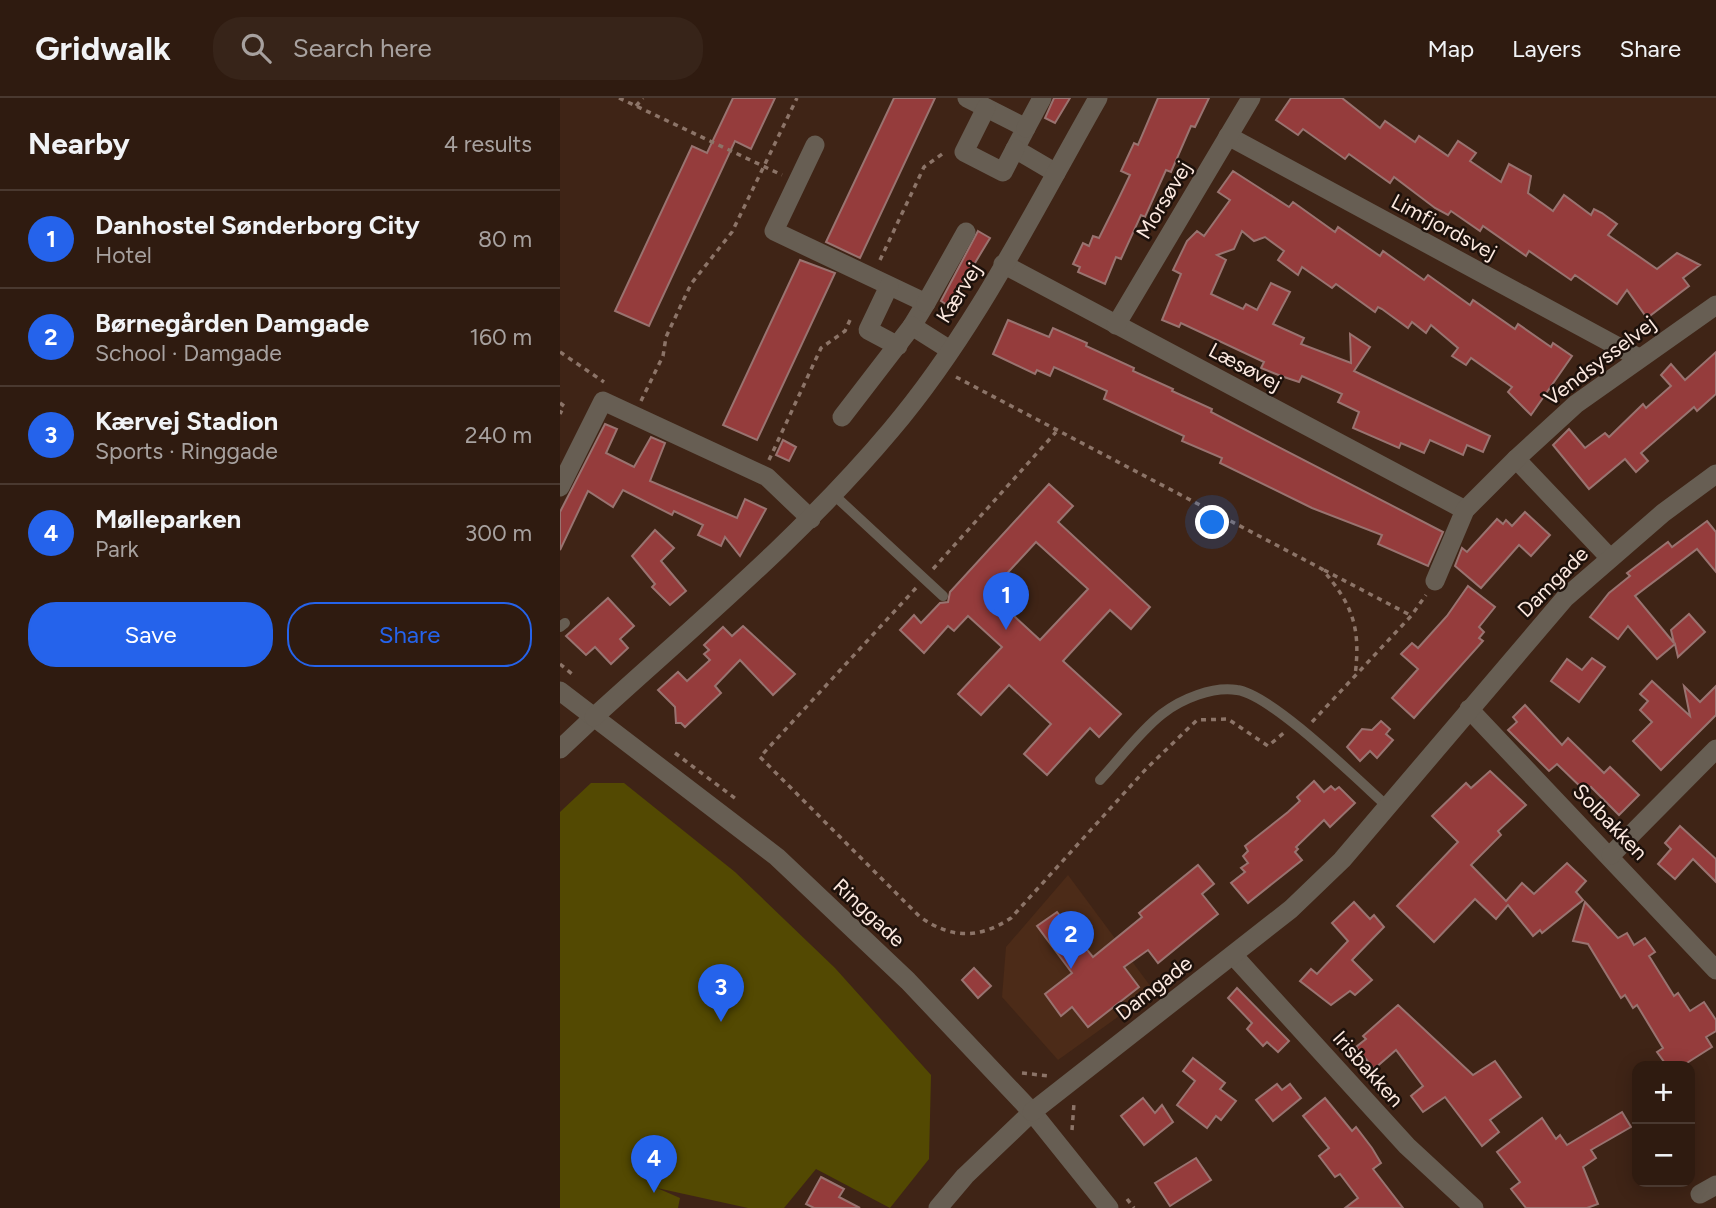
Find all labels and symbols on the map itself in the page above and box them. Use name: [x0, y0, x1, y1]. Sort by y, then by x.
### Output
street label: Morsøvej: [1131, 156, 1197, 243]
street label: Limfjordsvej: [1387, 188, 1501, 265]
street label: Kærvej: [930, 258, 987, 327]
street label: Vendsysselvej: [1539, 310, 1661, 411]
street label: Læsøvej: [1205, 337, 1286, 396]
your location: [1195, 505, 1229, 539]
street label: Damgade: [1512, 541, 1593, 622]
pin: 1: [983, 572, 1029, 630]
street label: Solbakken: [1568, 778, 1653, 865]
street label: Ringgade: [828, 873, 910, 952]
pin: 2: [1048, 911, 1094, 969]
street label: Damgade: [1111, 950, 1197, 1025]
pin: 3: [698, 964, 744, 1022]
street label: Irisbakken: [1328, 1025, 1409, 1112]
pin: 4: [631, 1135, 677, 1193]

